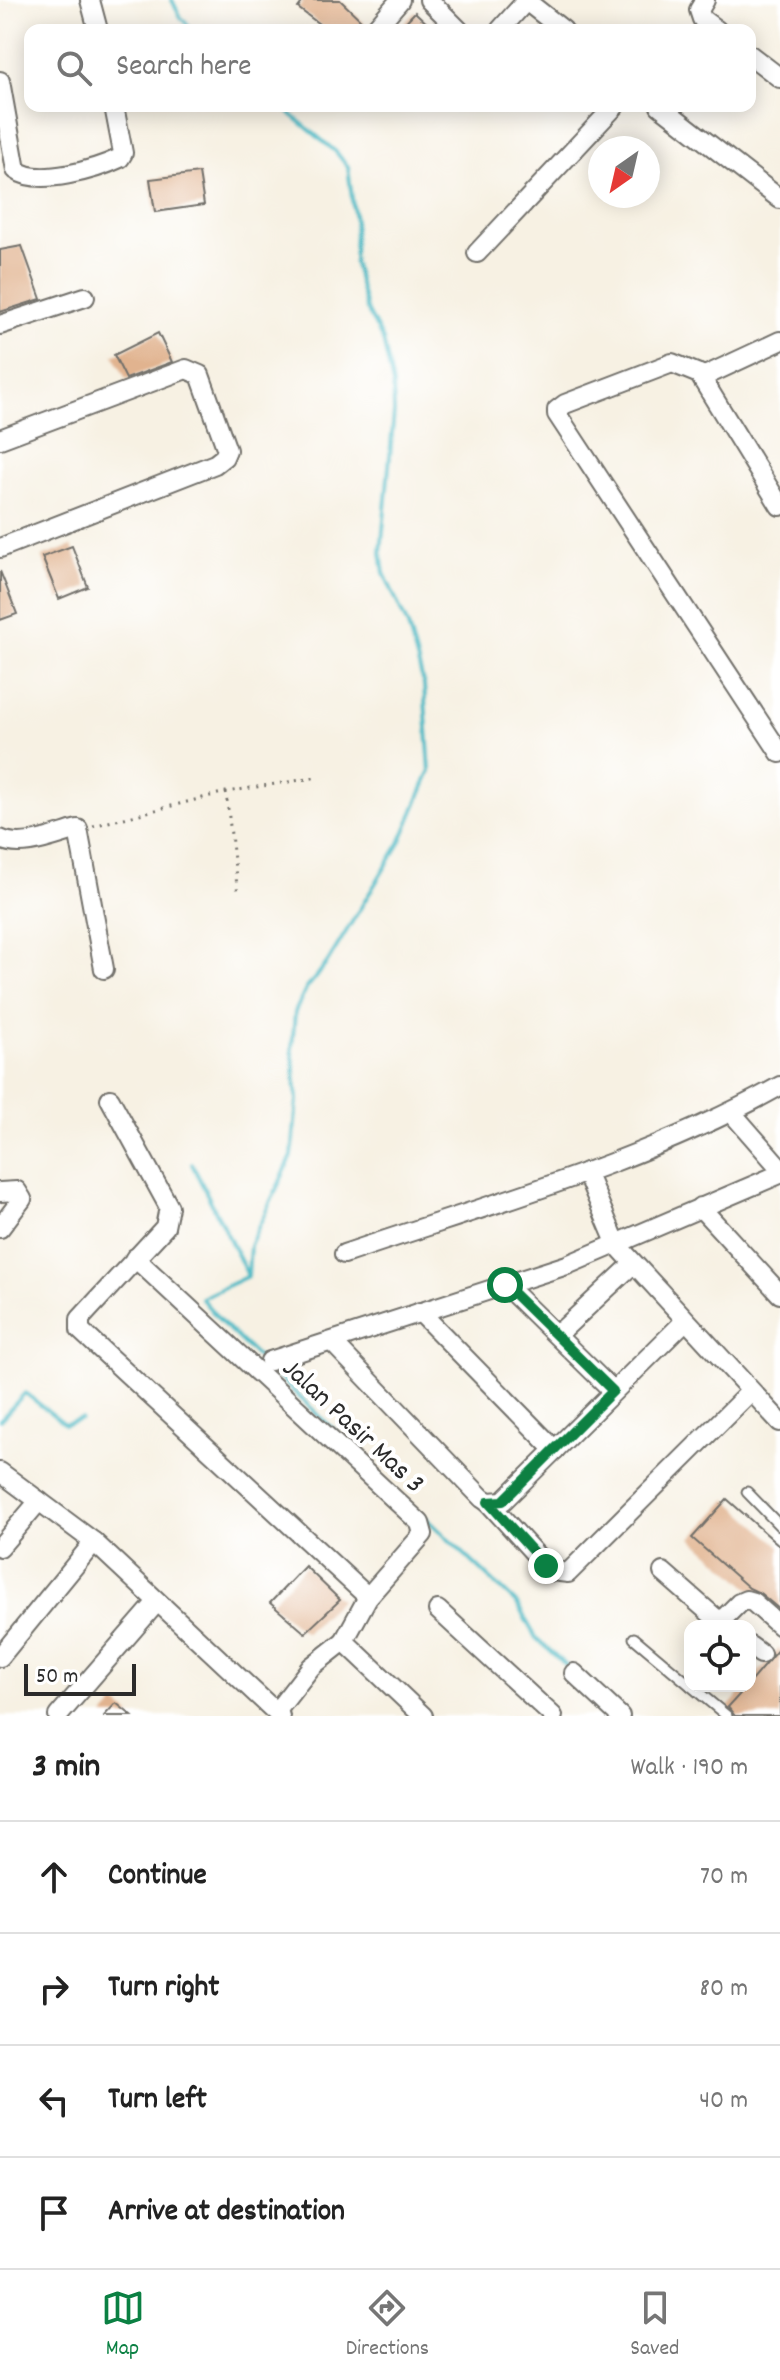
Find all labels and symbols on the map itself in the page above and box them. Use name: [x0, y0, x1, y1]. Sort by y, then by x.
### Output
north arrow: [588, 136, 660, 208]
route start: [487, 1267, 523, 1303]
street label: Jalan Pasir Mas 3: [271, 1351, 432, 1504]
route end: [528, 1548, 564, 1584]
scale bar: [24, 1660, 136, 1696]

